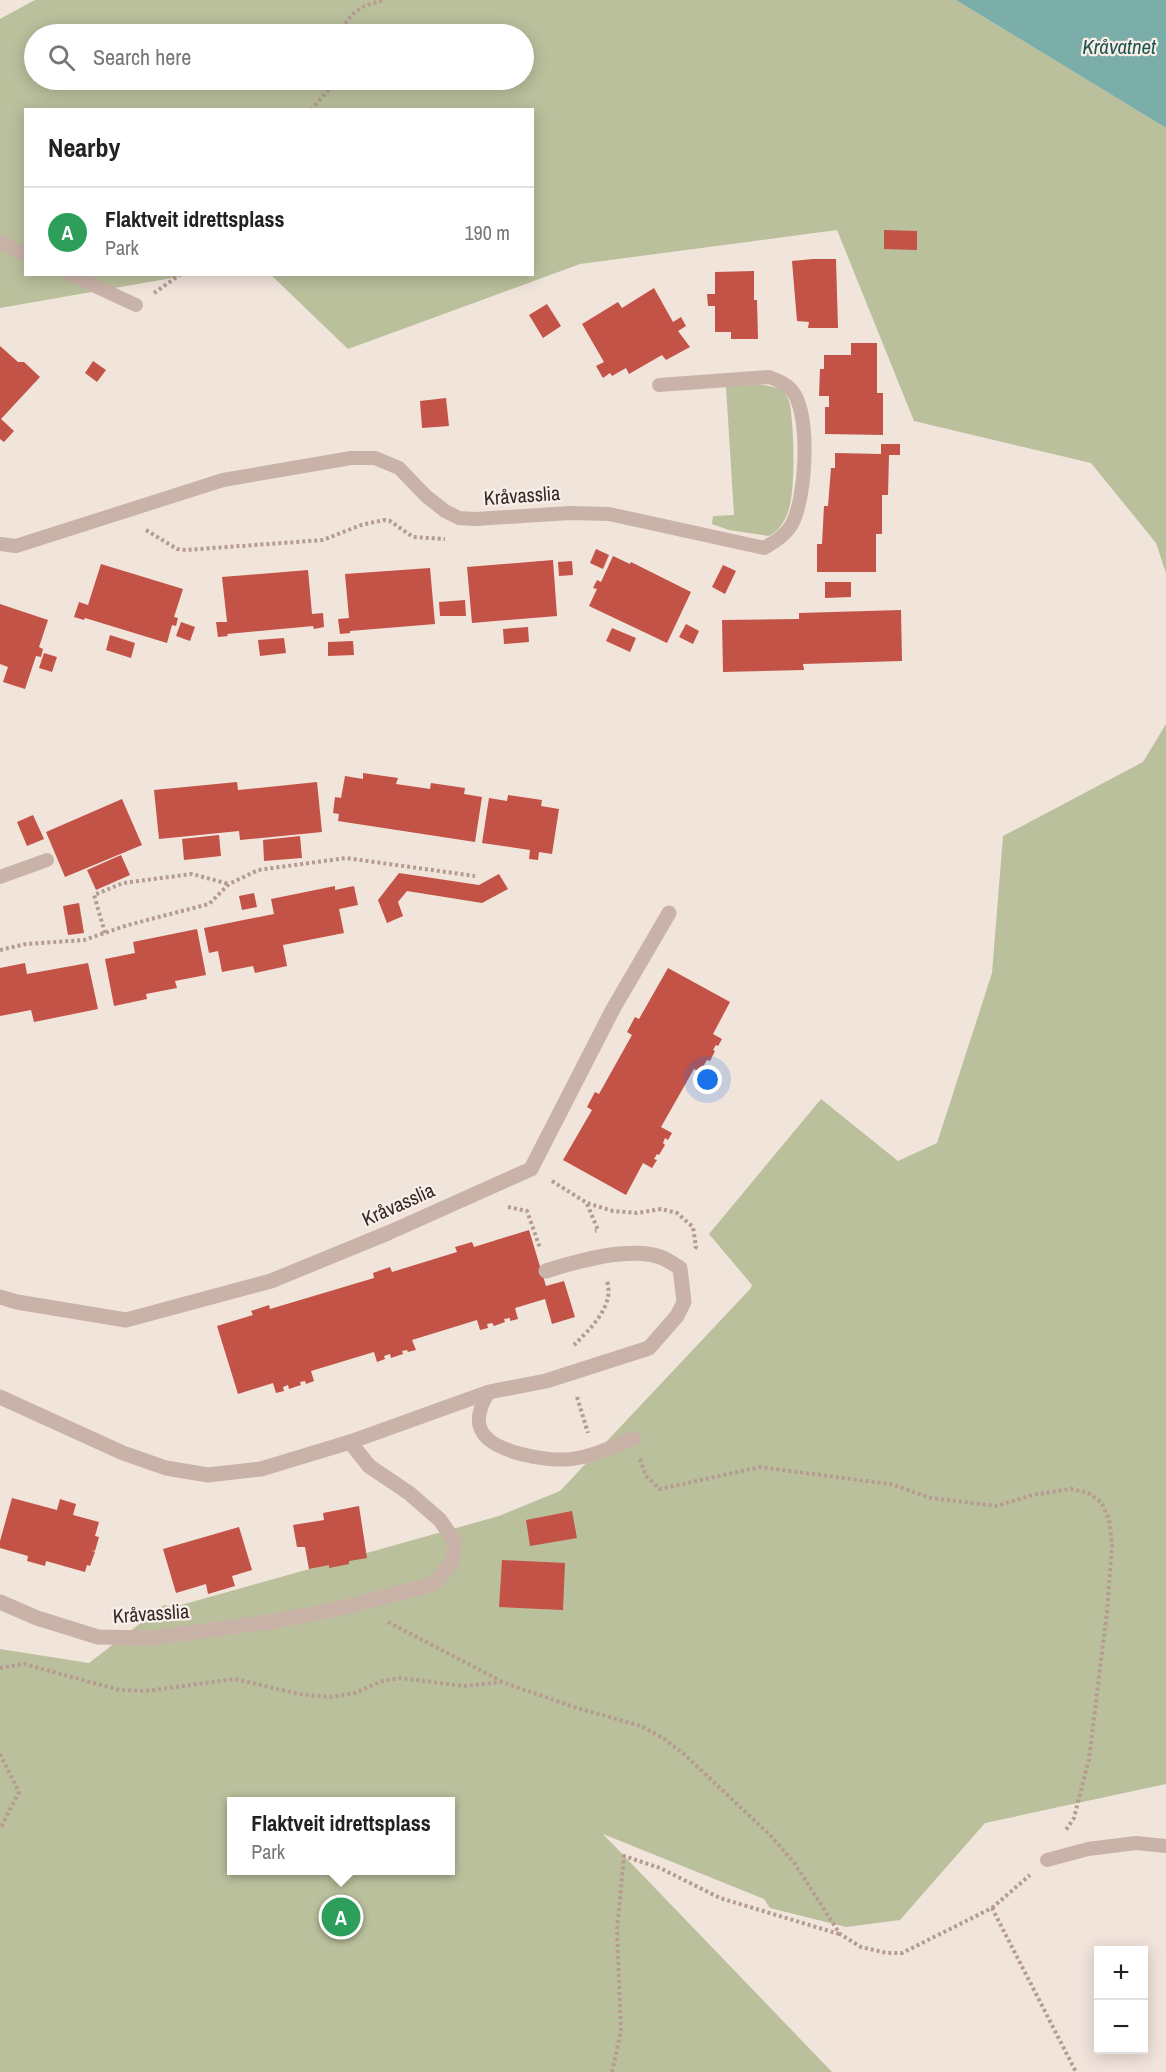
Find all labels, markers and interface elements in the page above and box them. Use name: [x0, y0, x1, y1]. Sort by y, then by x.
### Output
search box: [24, 24, 534, 90]
water label: Kråvatnet: [1082, 32, 1157, 61]
icon: search: [45, 41, 78, 74]
text: Search here: [93, 42, 191, 72]
text: Nearby: [48, 130, 120, 165]
text: Flaktveit idrettsplass: [105, 204, 284, 234]
text: A: [62, 219, 73, 246]
text: 190 m: [464, 219, 510, 246]
text: Park: [105, 234, 139, 261]
street label: Kråvasslia: [483, 479, 561, 511]
your location: [693, 1065, 722, 1094]
street label: Kråvasslia: [358, 1176, 438, 1232]
street label: Kråvasslia: [112, 1597, 190, 1629]
popup: [227, 1797, 455, 1875]
text: Flaktveit idrettsplass: [251, 1808, 431, 1838]
text: Park: [251, 1838, 285, 1865]
pin: A: [322, 1894, 360, 1940]
map controls: [1094, 1946, 1148, 2054]
button: +: [1094, 1946, 1148, 2000]
button: −: [1094, 2000, 1148, 2054]

